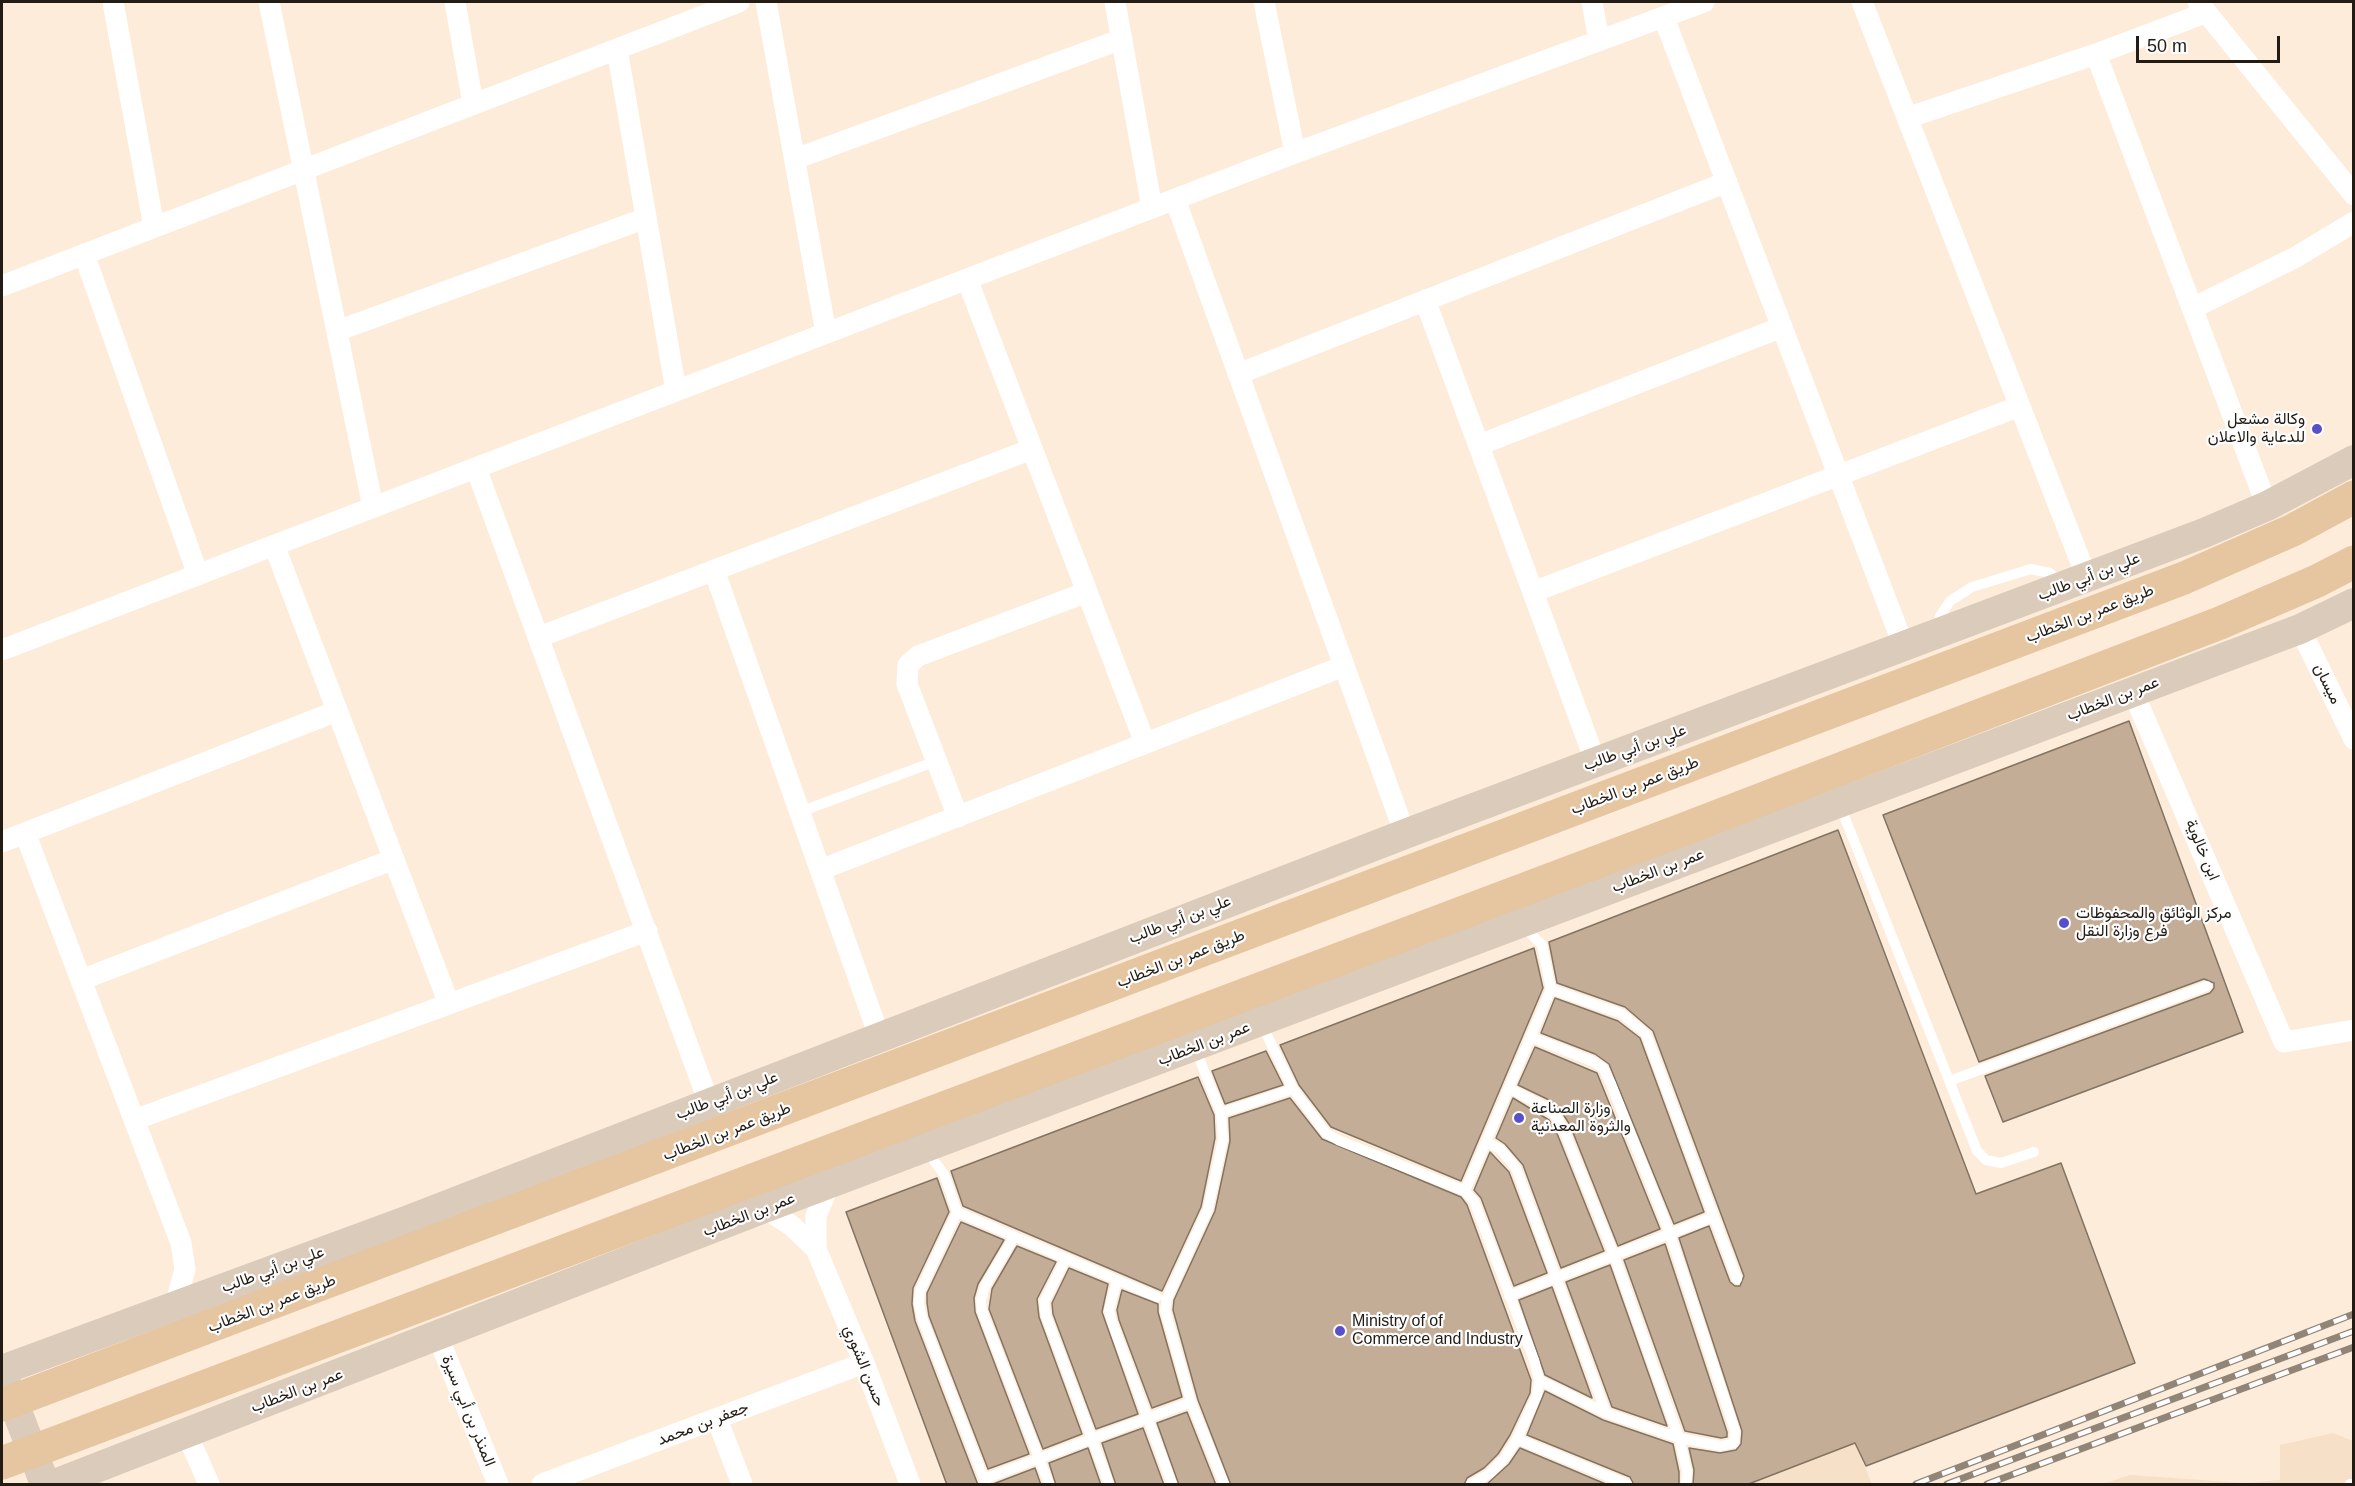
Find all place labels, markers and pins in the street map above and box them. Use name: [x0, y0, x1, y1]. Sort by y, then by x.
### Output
place label: وكالة مشعل للدعاية والاعلان: [2208, 410, 2305, 448]
marker: وكالة مشعل للدعاية والاعلان: [2310, 422, 2324, 436]
place label: مركز الوثائق والمحفوظات فرع وزارة النقل: [2076, 904, 2231, 942]
marker: مركز الوثائق والمحفوظات فرع وزارة النقل: [2057, 916, 2071, 930]
place label: وزارة الصناعة والثروة المعدنية: [1531, 1099, 1631, 1137]
marker: وزارة الصناعة والثروة المعدنية: [1512, 1111, 1526, 1125]
place label: Ministry of of Commerce and Industry: [1352, 1312, 1523, 1350]
marker: Ministry of of Commerce and Industry: [1333, 1324, 1347, 1338]

